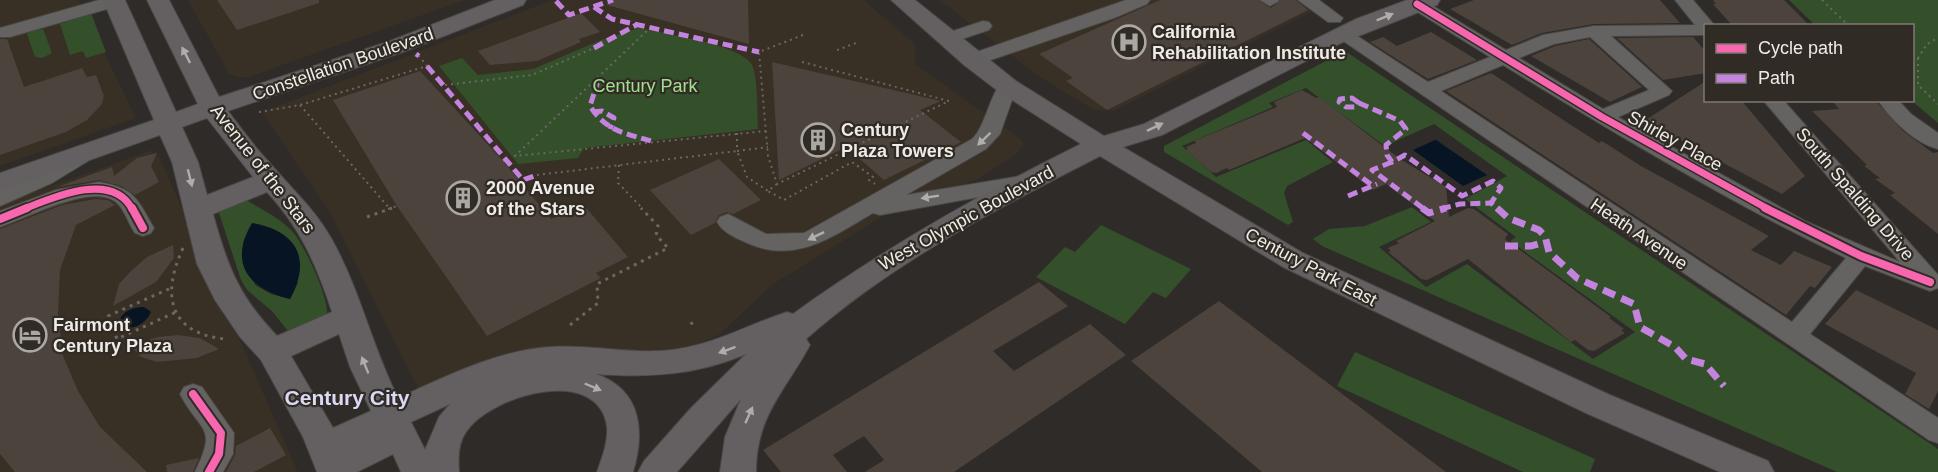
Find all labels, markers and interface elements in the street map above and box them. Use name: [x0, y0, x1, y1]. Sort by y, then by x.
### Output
one-way arrow: [1376, 12, 1394, 21]
place label: California Rehabilitation Institute: [1152, 22, 1346, 63]
street label: Constellation Boulevard: [250, 24, 436, 104]
hospital icon: California Rehabilitation Institute: [1111, 24, 1147, 60]
legend: [1704, 24, 1914, 102]
text: Cycle path: [1758, 38, 1843, 58]
one-way arrow: [182, 47, 191, 64]
text: Path: [1758, 68, 1795, 88]
park label: Century Park: [592, 76, 699, 96]
street label: Avenue of the Stars: [207, 101, 319, 237]
street label: Shirley Place: [1624, 107, 1726, 175]
place label: Century Plaza Towers: [841, 120, 954, 161]
building icon: Century Plaza Towers: [800, 122, 836, 158]
one-way arrow: [1147, 123, 1164, 132]
street label: South Spalding Drive: [1792, 124, 1918, 264]
one-way arrow: [977, 131, 991, 145]
street label: West Olympic Boulevard: [875, 162, 1057, 274]
one-way arrow: [185, 169, 195, 187]
place label: 2000 Avenue of the Stars: [486, 178, 595, 219]
building icon: 2000 Avenue of the Stars: [445, 180, 481, 216]
one-way arrow: [920, 193, 939, 202]
street label: Heath Avenue: [1587, 194, 1691, 274]
street label: Century Park East: [1242, 224, 1380, 310]
one-way arrow: [807, 232, 824, 241]
place label: Fairmont Century Plaza: [53, 315, 173, 356]
hotel icon: Fairmont Century Plaza: [12, 317, 48, 353]
one-way arrow: [718, 345, 736, 355]
one-way arrow: [360, 355, 370, 373]
one-way arrow: [584, 382, 602, 392]
district label: Century City: [285, 386, 410, 409]
one-way arrow: [744, 407, 753, 424]

